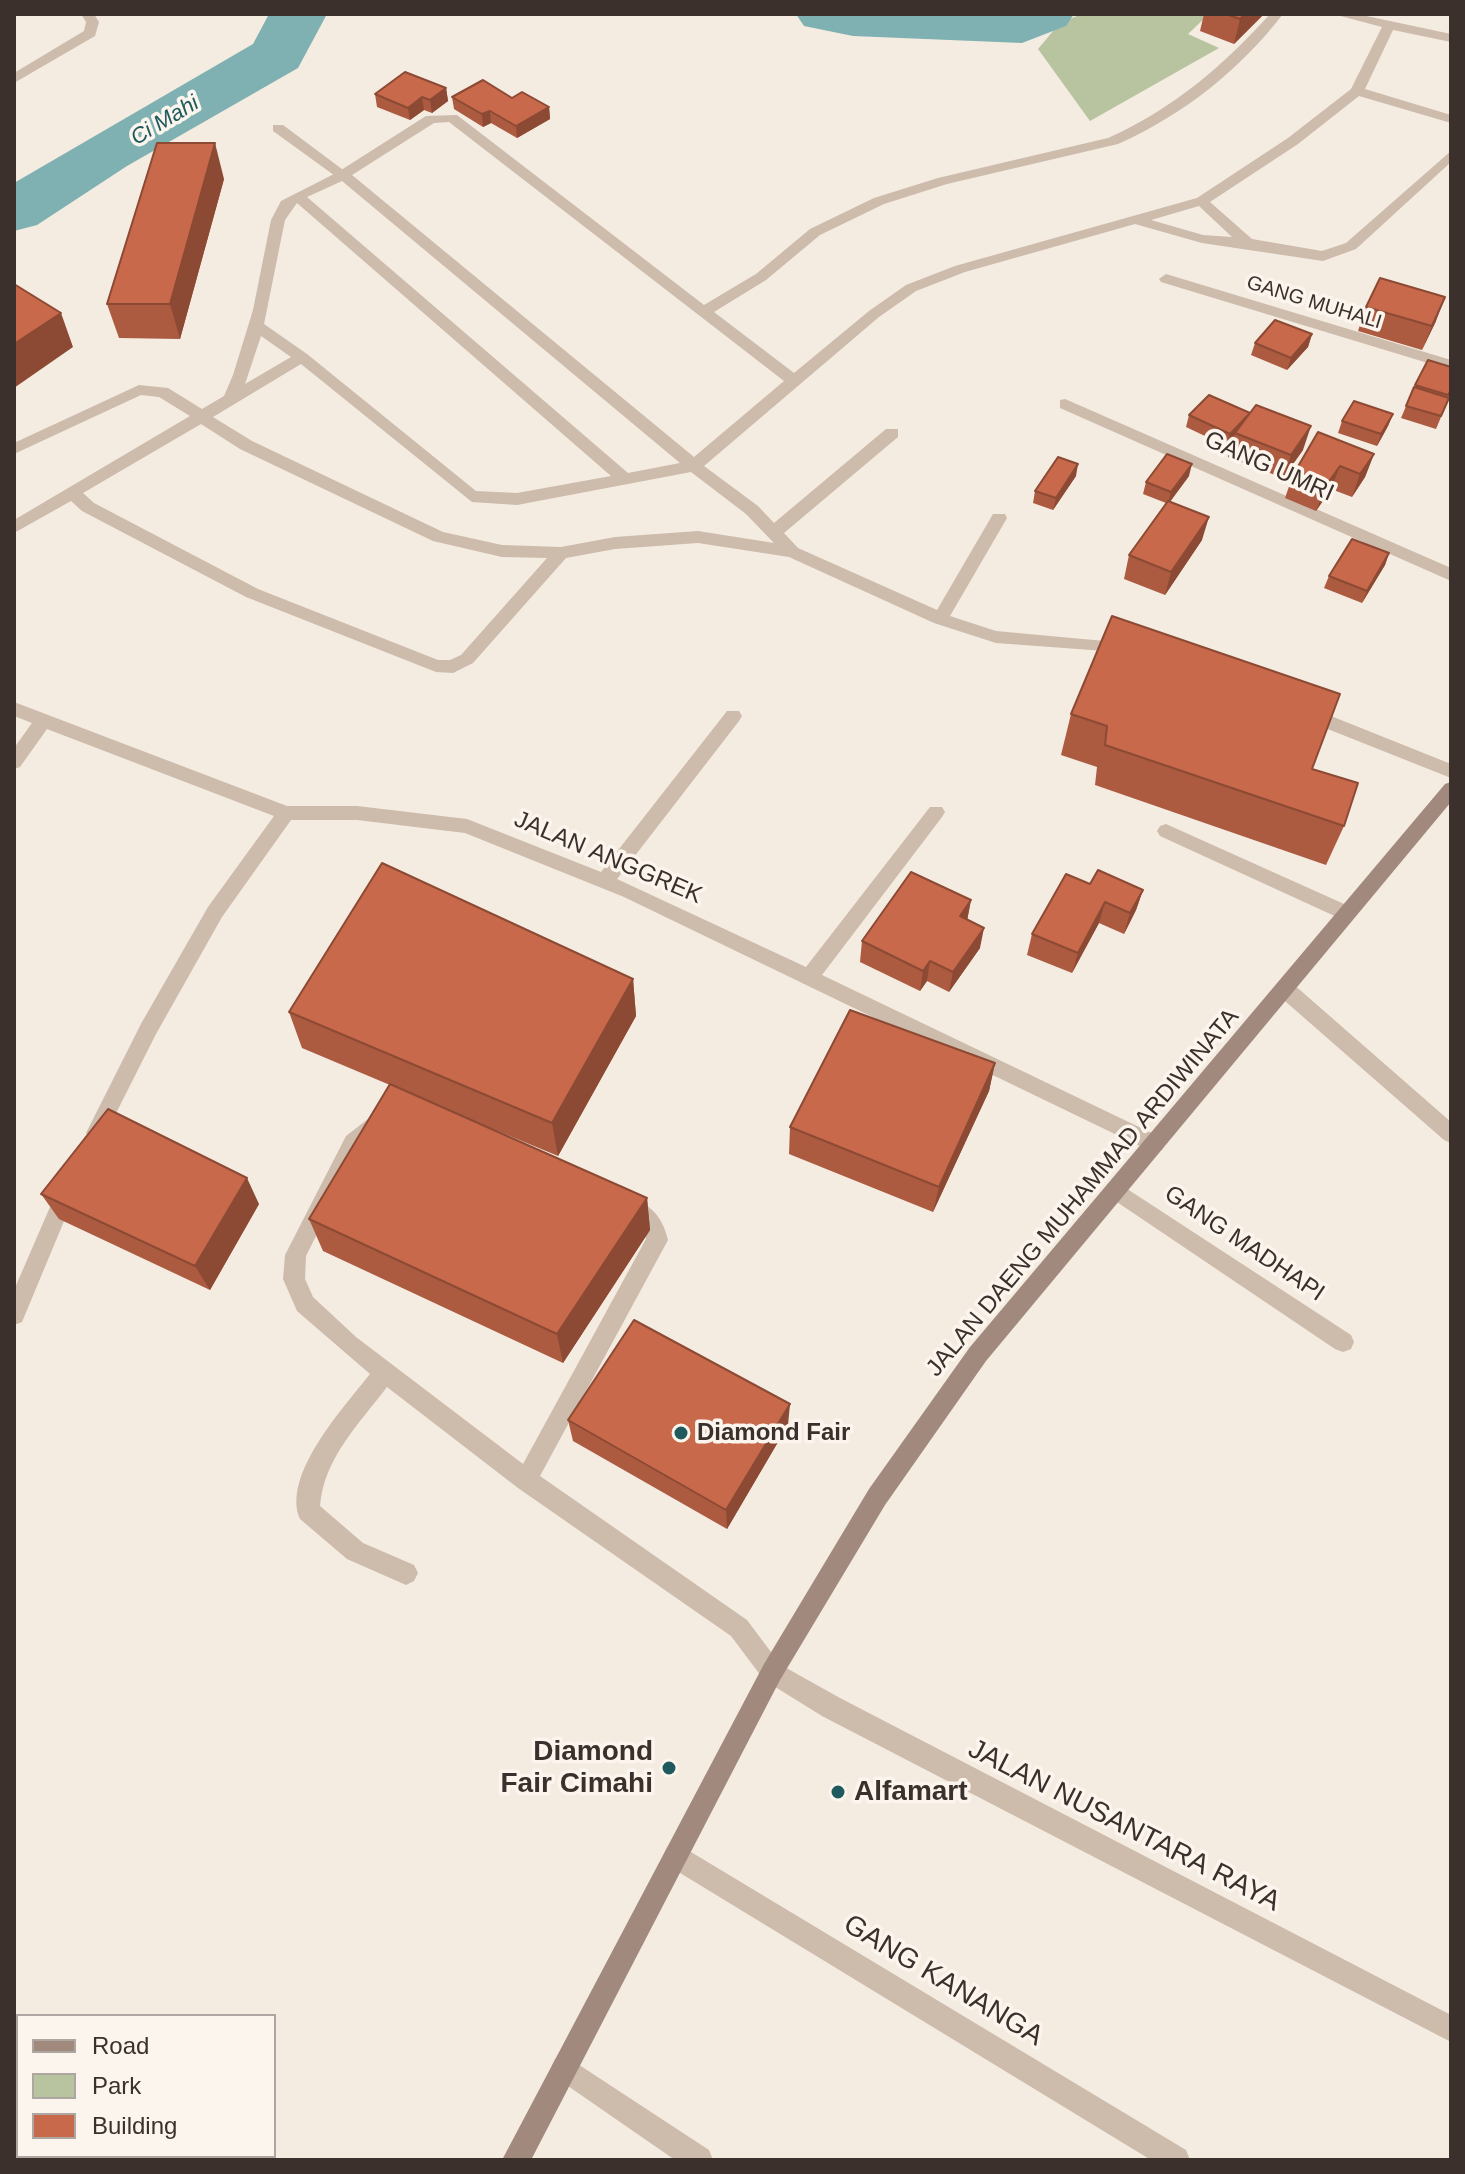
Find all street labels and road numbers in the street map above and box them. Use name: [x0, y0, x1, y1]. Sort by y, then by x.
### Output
street label: GANG MUHALI: [1244, 271, 1384, 335]
street label: GANG UMRI: [1200, 426, 1338, 508]
street label: JALAN ANGGREK: [510, 805, 706, 911]
street label: JALAN DAENG MUHAMMAD ARDIWINATA: [921, 1003, 1245, 1383]
street label: GANG MADHAPI: [1159, 1180, 1329, 1308]
street label: JALAN NUSANTARA RAYA: [962, 1733, 1286, 1919]
street label: GANG KANANGA: [837, 1908, 1049, 2054]

